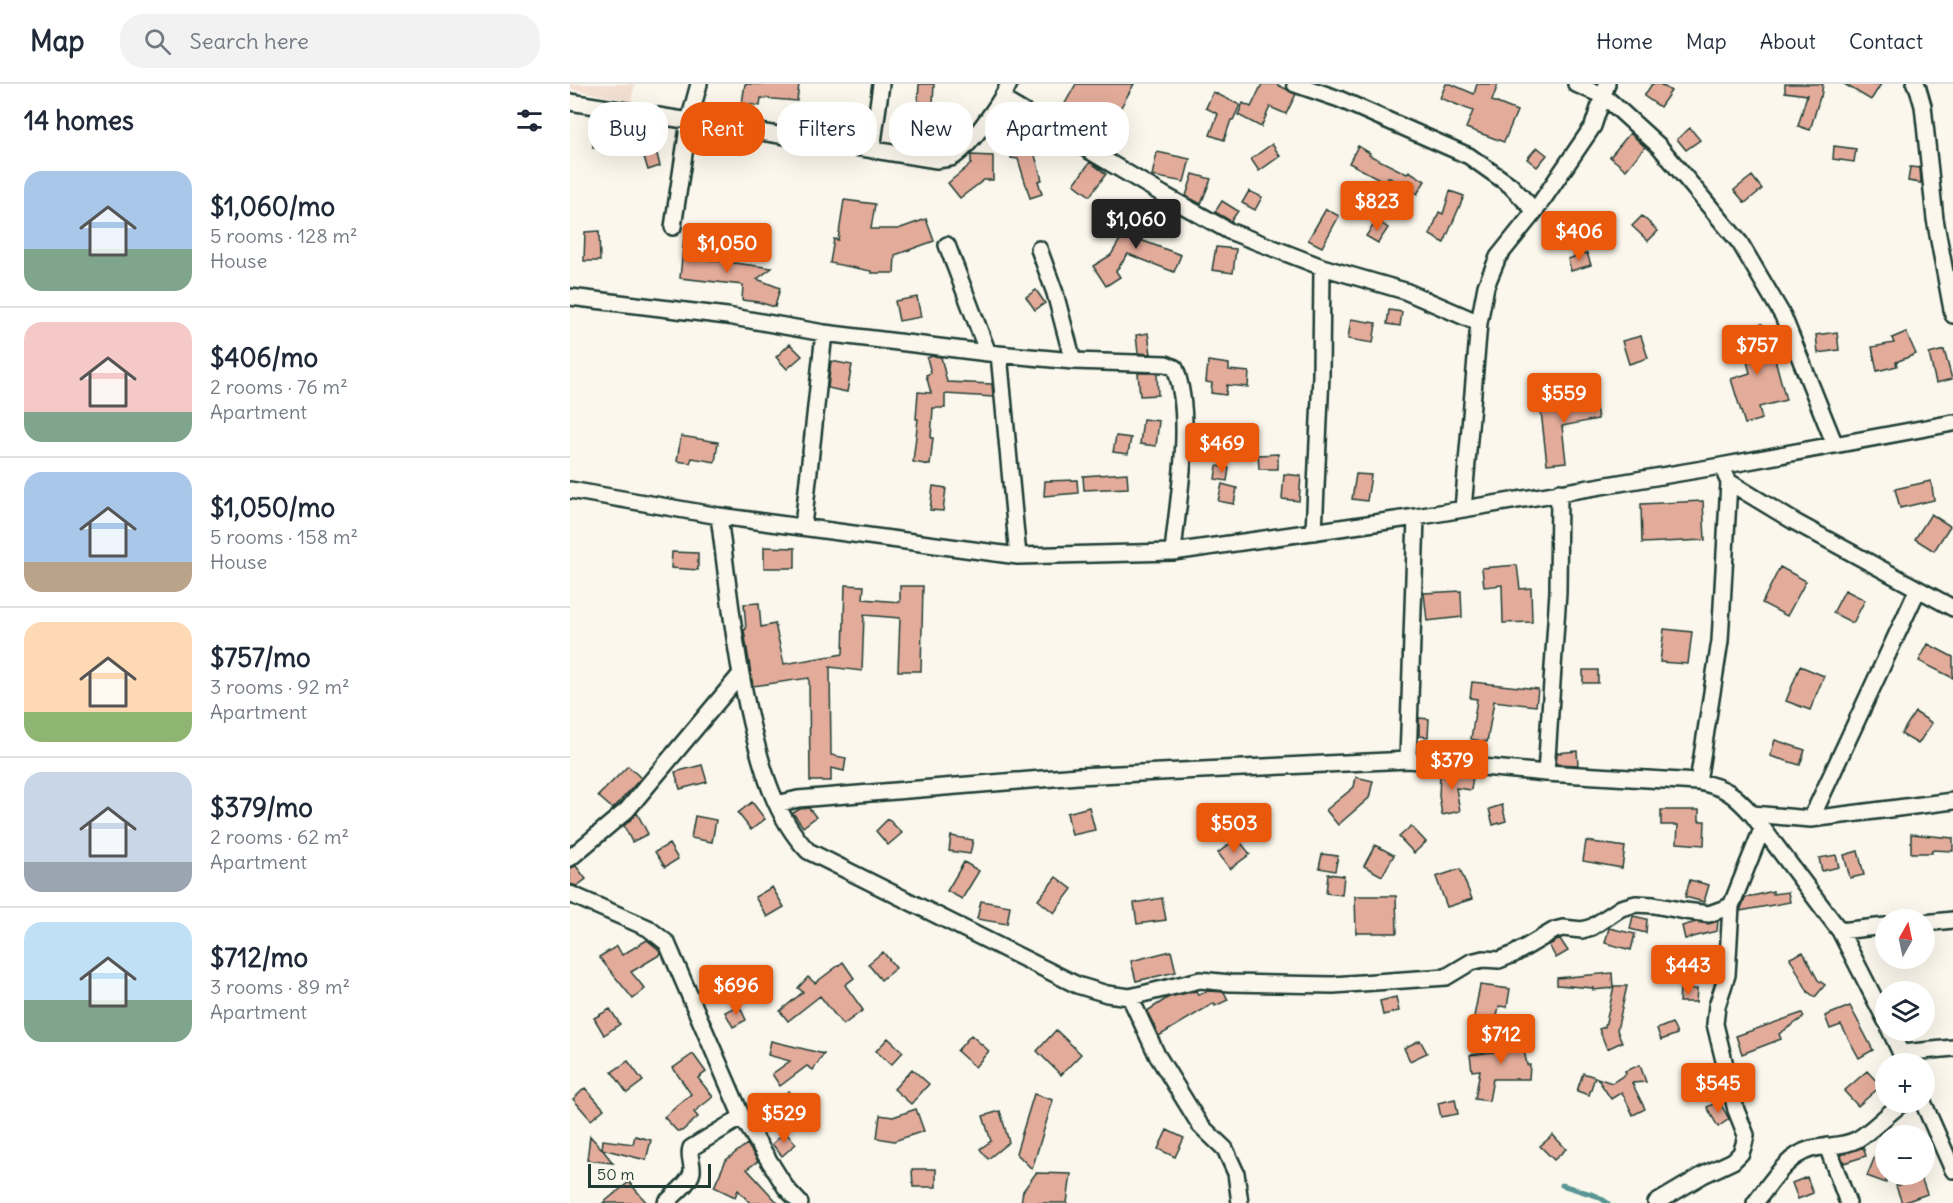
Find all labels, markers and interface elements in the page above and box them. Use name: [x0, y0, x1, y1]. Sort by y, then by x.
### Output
search box: [120, 14, 540, 68]
text: Map: [30, 23, 84, 59]
icon: search: [141, 25, 174, 58]
text: Search here: [189, 27, 309, 55]
text: Home: [1596, 28, 1653, 55]
text: Map: [1686, 28, 1727, 55]
text: About: [1760, 28, 1816, 55]
text: Contact: [1849, 28, 1923, 55]
chip: Buy: [588, 102, 668, 156]
chip: Rent: [680, 102, 765, 156]
chip: Filters: [777, 102, 877, 156]
chip: New: [889, 102, 973, 156]
chip: Apartment: [985, 102, 1129, 156]
text: 14 homes: [24, 104, 134, 137]
icon: filters: [513, 104, 546, 137]
pin: $823: [1341, 181, 1413, 232]
text: $823: [1355, 188, 1399, 213]
text: $1,060/mo: [210, 190, 335, 223]
icon: home: [72, 195, 144, 267]
pin: $1,060: [1087, 199, 1185, 250]
text: $1,060: [1106, 206, 1166, 231]
pin: $406: [1543, 211, 1615, 262]
text: $406: [1555, 218, 1603, 243]
text: 5 rooms · 128 m²: [210, 223, 358, 248]
pin: $1,050: [678, 223, 776, 274]
text: $1,050: [697, 230, 757, 255]
text: House: [210, 248, 267, 273]
pin: $757: [1721, 325, 1793, 376]
text: $757: [1736, 332, 1778, 357]
text: $406/mo: [210, 341, 318, 374]
icon: home: [72, 346, 144, 418]
pin: $559: [1528, 373, 1600, 424]
text: 2 rooms · 76 m²: [210, 374, 348, 399]
text: $559: [1541, 380, 1587, 405]
text: Apartment: [210, 399, 307, 424]
pin: $469: [1186, 423, 1258, 474]
text: $469: [1199, 430, 1245, 455]
text: $1,050/mo: [210, 491, 335, 524]
icon: home: [72, 496, 144, 568]
text: 5 rooms · 158 m²: [210, 524, 358, 549]
text: House: [210, 549, 267, 574]
text: $757/mo: [210, 641, 311, 674]
icon: home: [72, 646, 144, 718]
text: 3 rooms · 92 m²: [210, 674, 349, 699]
text: Apartment: [210, 699, 307, 724]
pin: $379: [1416, 740, 1488, 791]
text: $379: [1430, 747, 1474, 772]
text: $379/mo: [210, 791, 313, 824]
icon: home: [72, 796, 144, 868]
pin: $503: [1198, 803, 1270, 854]
text: $503: [1210, 810, 1258, 835]
text: 2 rooms · 62 m²: [210, 824, 349, 849]
text: Apartment: [210, 849, 307, 874]
north arrow: [1875, 909, 1935, 969]
map controls: [1875, 909, 1935, 1185]
text: $712/mo: [210, 941, 308, 974]
pin: $443: [1652, 945, 1724, 996]
icon: home: [72, 946, 144, 1018]
text: $443: [1665, 952, 1711, 977]
pin: $696: [700, 965, 772, 1016]
text: $696: [713, 972, 759, 997]
text: 3 rooms · 89 m²: [210, 974, 350, 999]
button: layers: [1875, 981, 1935, 1041]
text: Apartment: [210, 999, 307, 1024]
pin: $712: [1465, 1014, 1537, 1065]
text: $712: [1481, 1021, 1521, 1046]
button: +: [1875, 1053, 1935, 1113]
pin: $545: [1682, 1063, 1754, 1114]
text: $545: [1695, 1070, 1741, 1095]
pin: $529: [748, 1093, 820, 1144]
text: $529: [761, 1100, 807, 1125]
button: −: [1875, 1125, 1935, 1185]
scale bar: [588, 1161, 711, 1188]
text: 50 m: [597, 1164, 635, 1184]

